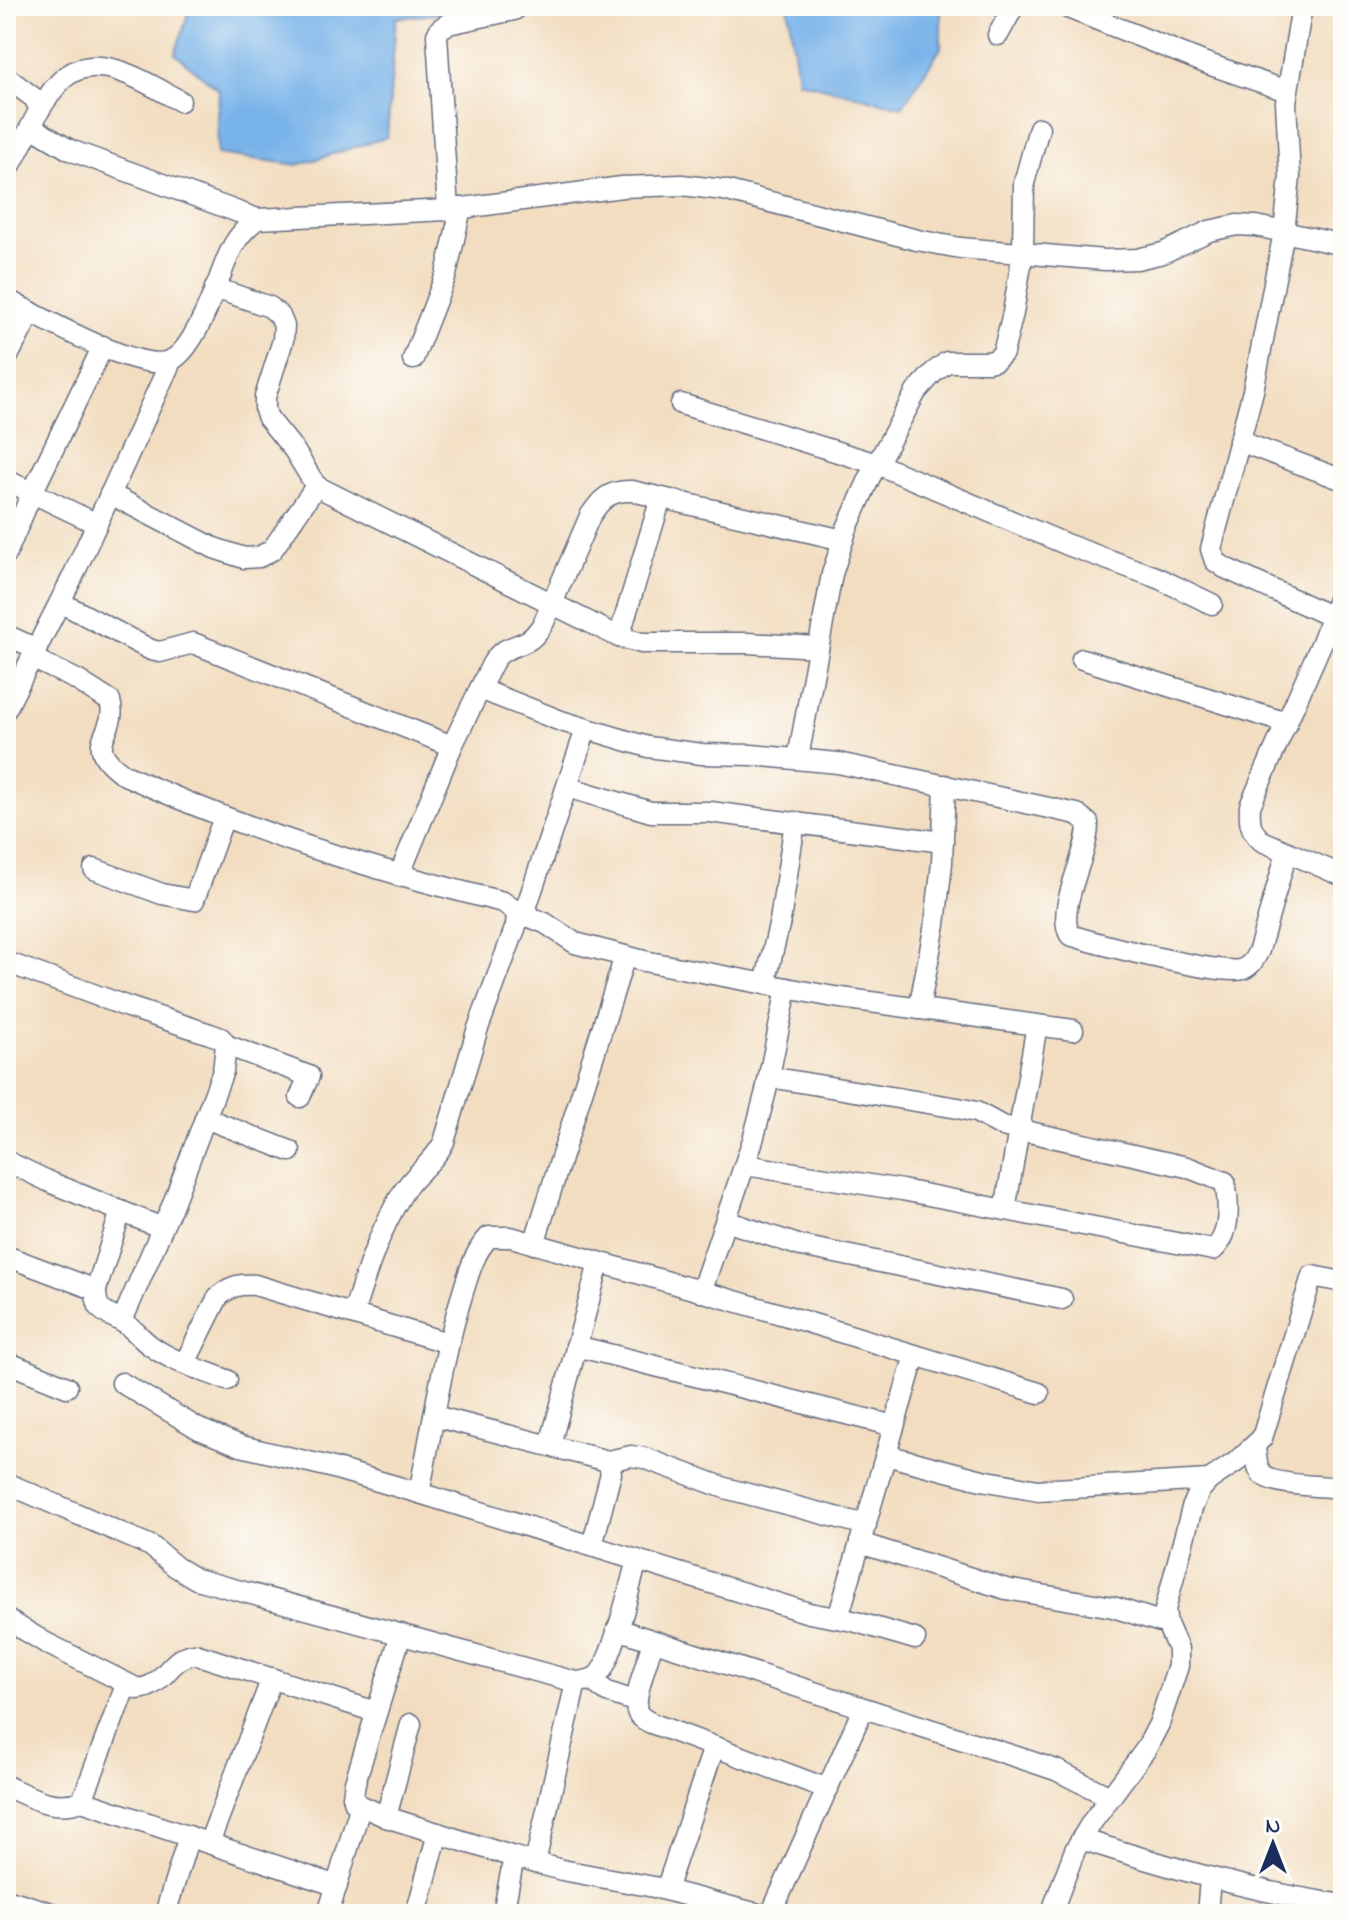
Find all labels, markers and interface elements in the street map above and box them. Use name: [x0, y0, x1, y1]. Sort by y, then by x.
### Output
north arrow: [1233, 1804, 1313, 1884]
text: N: [1266, 1811, 1280, 1843]

